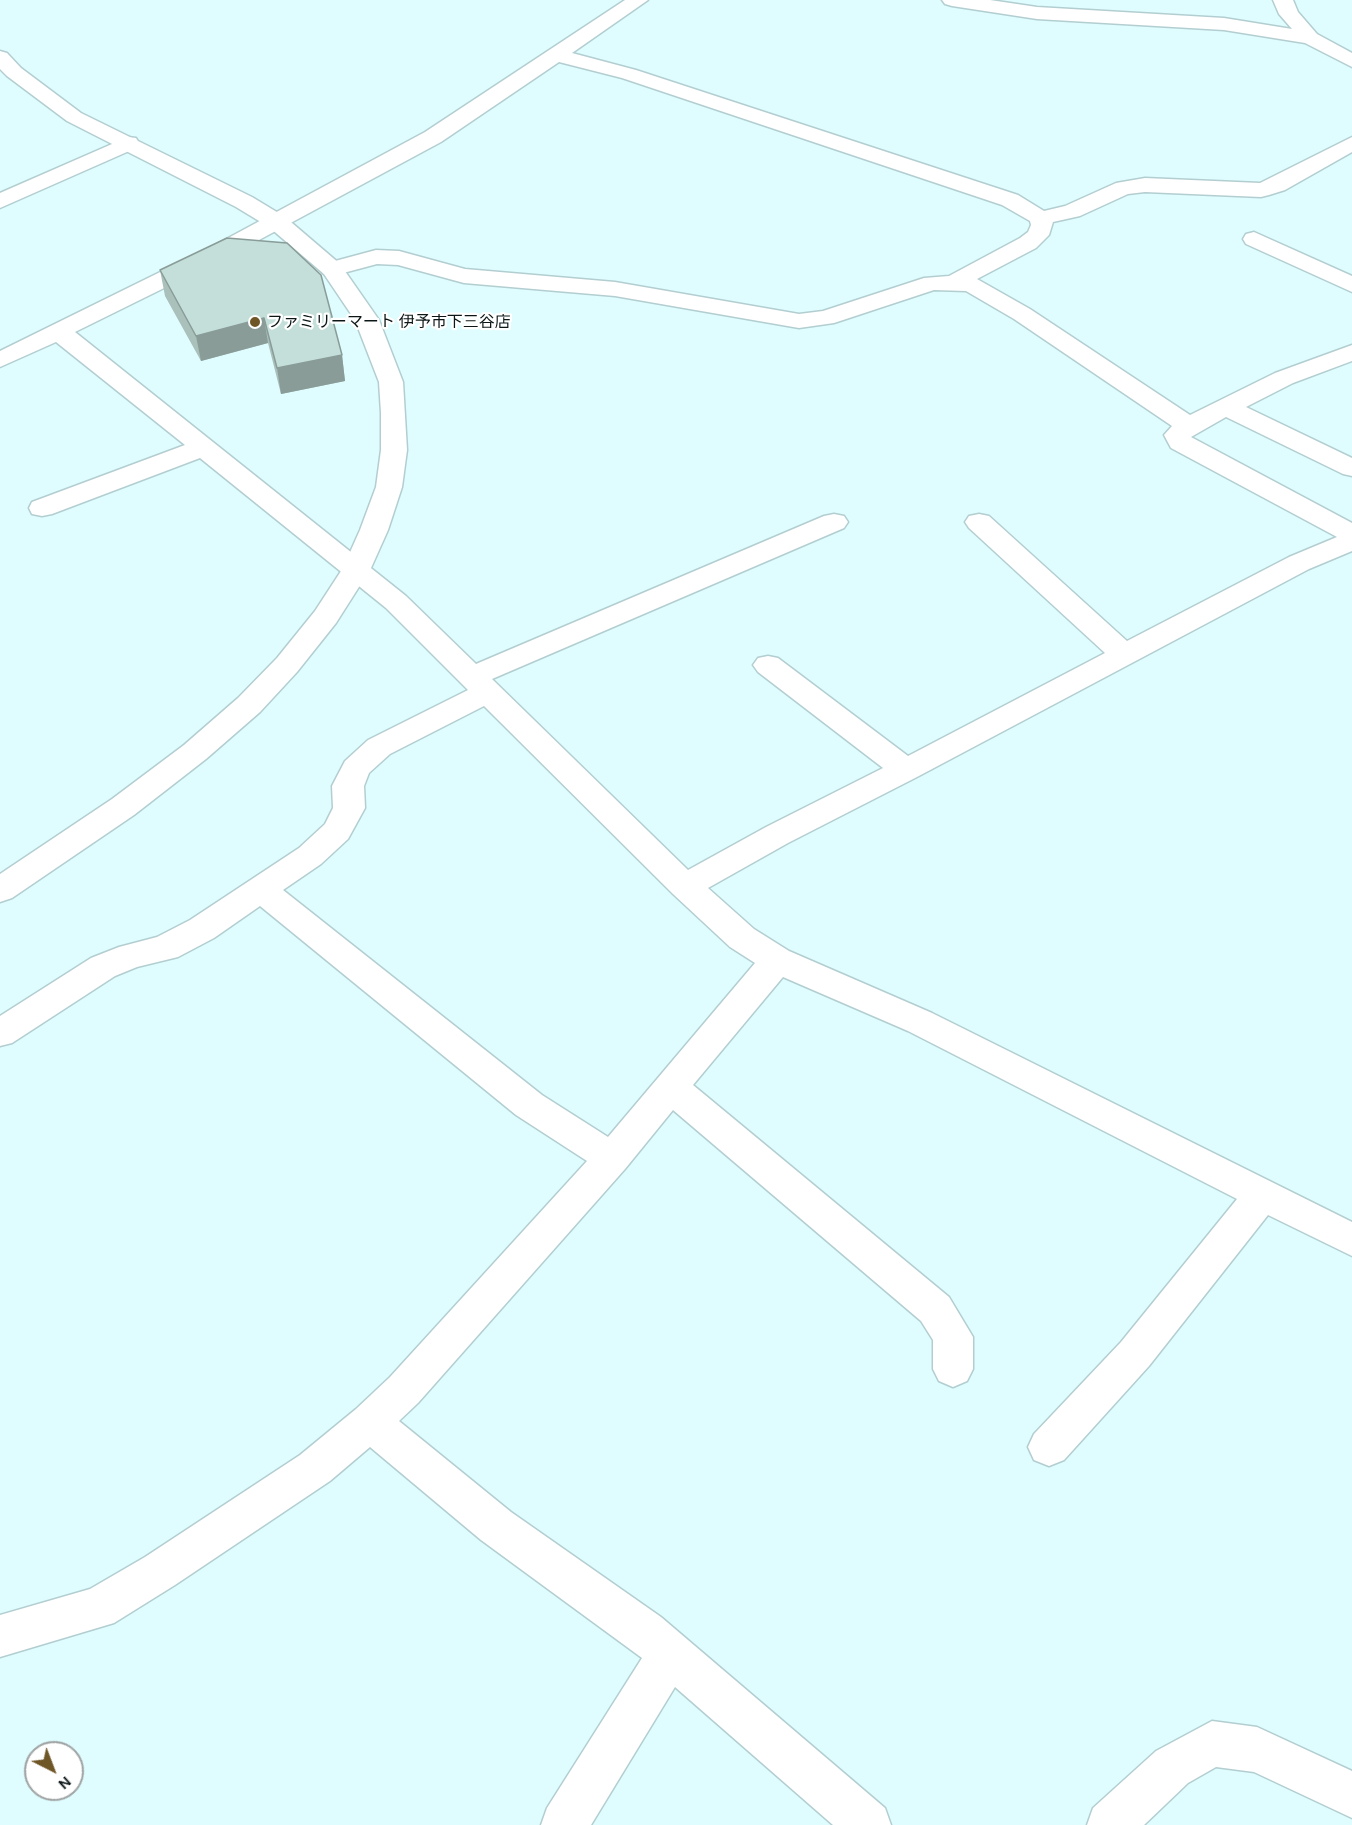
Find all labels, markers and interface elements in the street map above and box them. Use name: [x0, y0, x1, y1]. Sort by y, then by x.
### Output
place label: ファミリーマート 伊予市下三谷店: [267, 312, 511, 332]
marker: ファミリーマート 伊予市下三谷店: [248, 315, 262, 329]
north arrow: [24, 1741, 84, 1801]
text: N: [54, 1772, 76, 1794]

